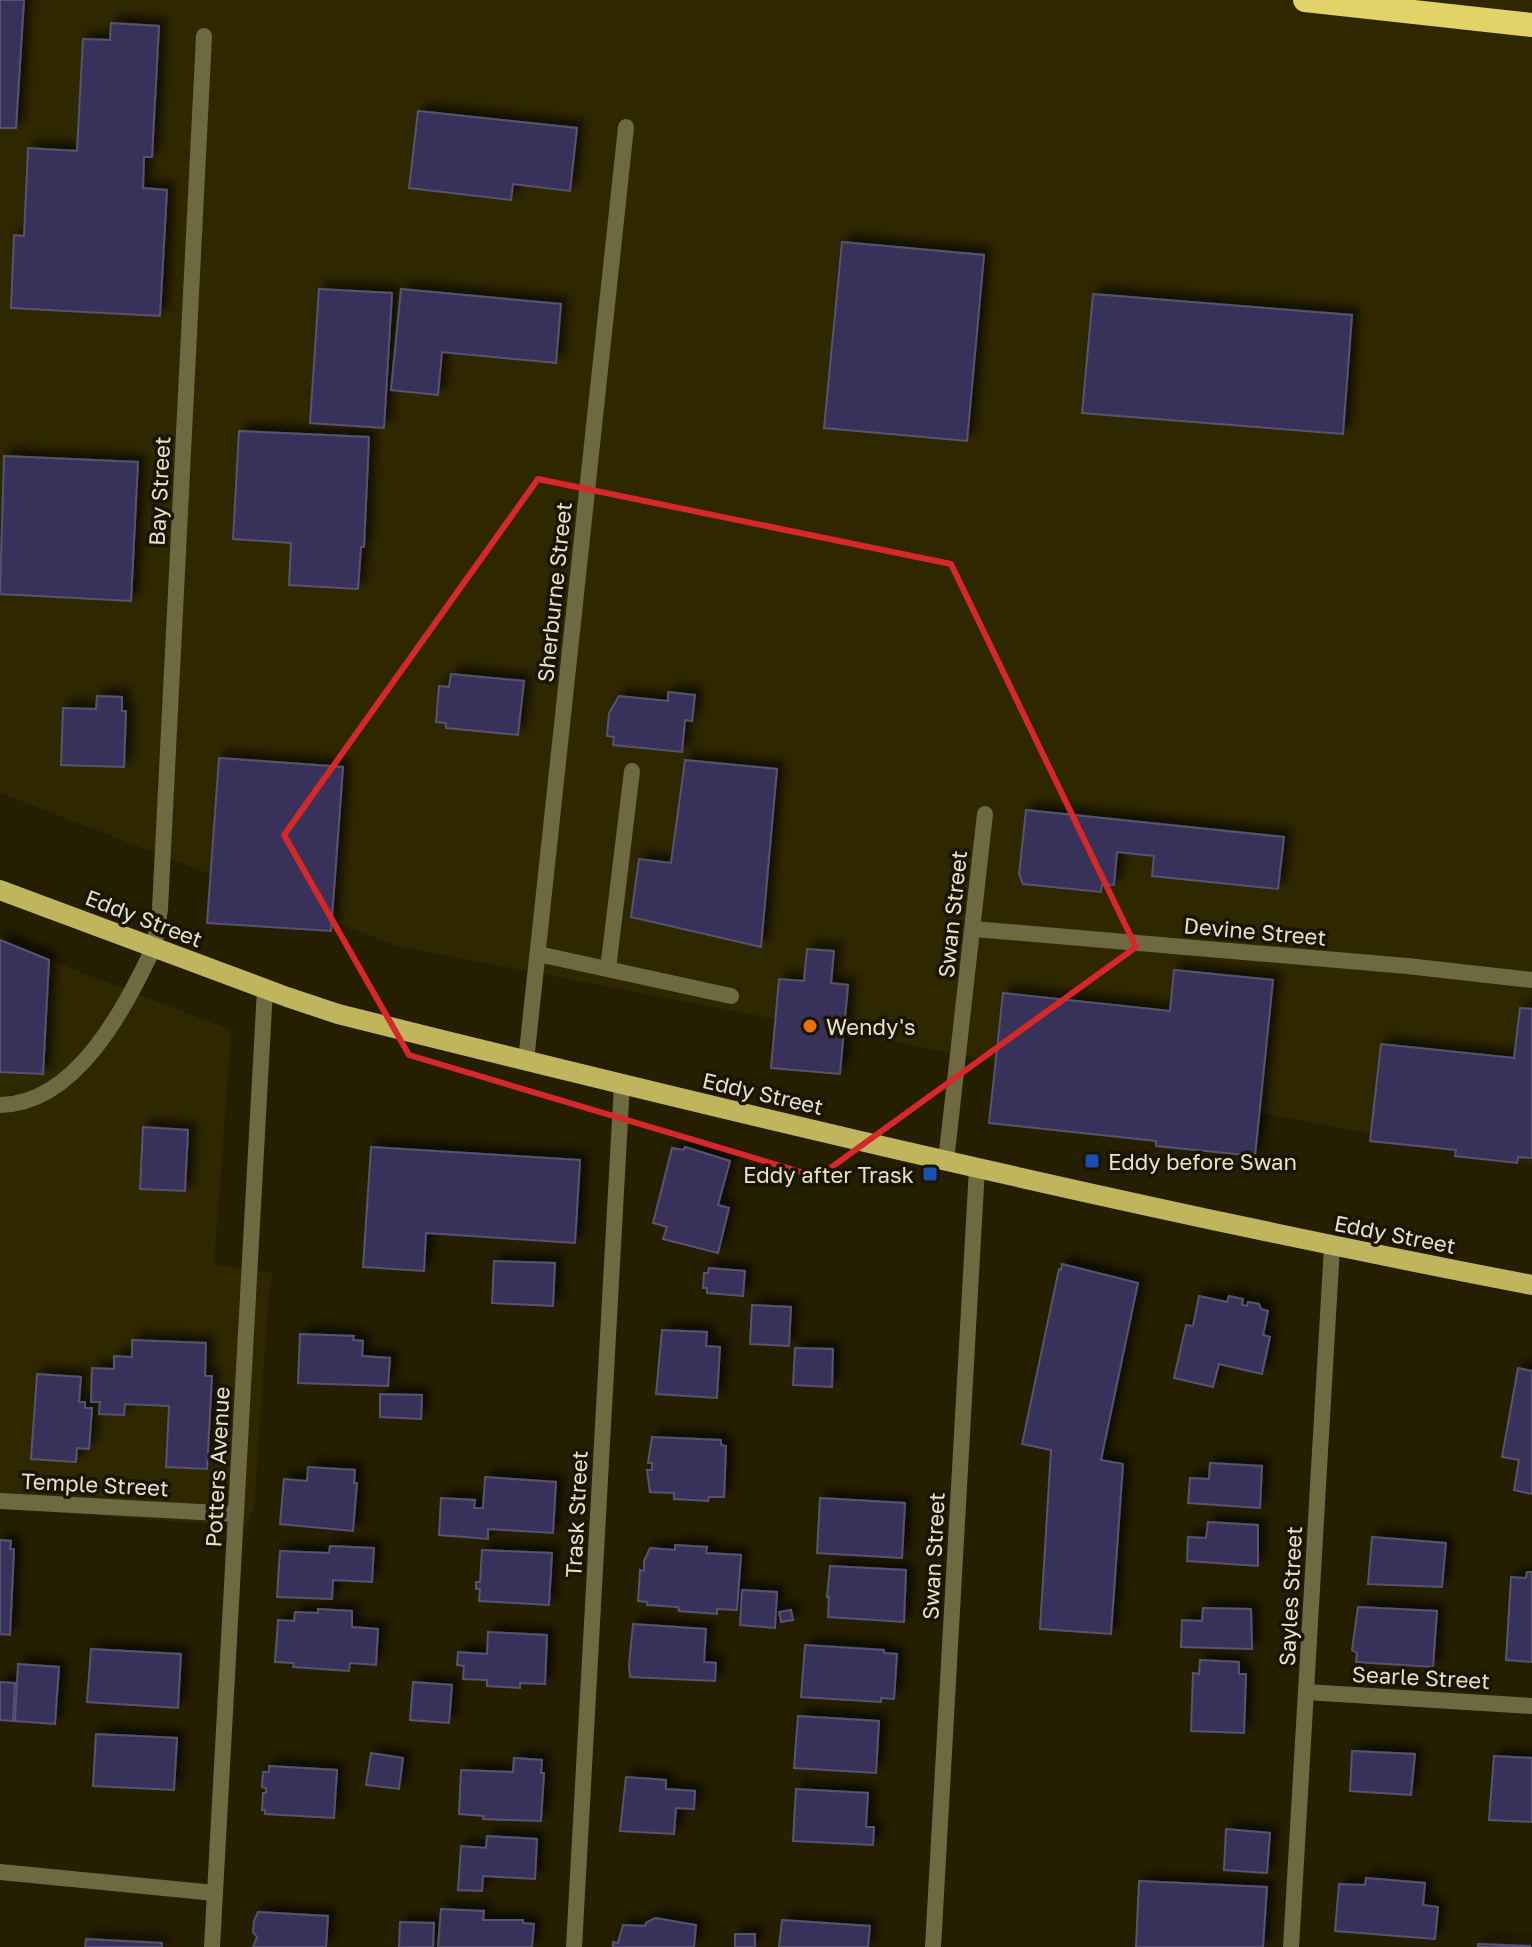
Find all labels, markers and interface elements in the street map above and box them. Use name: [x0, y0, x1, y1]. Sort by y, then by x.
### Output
street label: Bay Street: [143, 436, 175, 546]
street label: Sherburne Street: [531, 500, 577, 684]
street label: Swan Street: [932, 849, 972, 979]
street label: Eddy Street: [82, 883, 206, 953]
street label: Devine Street: [1183, 911, 1327, 951]
place label: Wendy's: [826, 1013, 916, 1040]
marker: Wendy's: [801, 1017, 819, 1035]
street label: Eddy Street: [700, 1066, 826, 1120]
place label: Eddy before Swan: [1108, 1148, 1297, 1175]
marker: Eddy before Swan: [1083, 1152, 1101, 1170]
place label: Eddy after Trask: [743, 1161, 914, 1188]
marker: Eddy after Trask: [921, 1165, 939, 1183]
street label: Eddy Street: [1332, 1209, 1458, 1259]
street label: Potters Avenue: [199, 1386, 235, 1548]
street label: Trask Street: [559, 1450, 593, 1578]
street label: Temple Street: [21, 1467, 169, 1501]
street label: Swan Street: [916, 1491, 950, 1621]
street label: Sayles Street: [1273, 1525, 1307, 1667]
street label: Searle Street: [1351, 1660, 1491, 1694]

